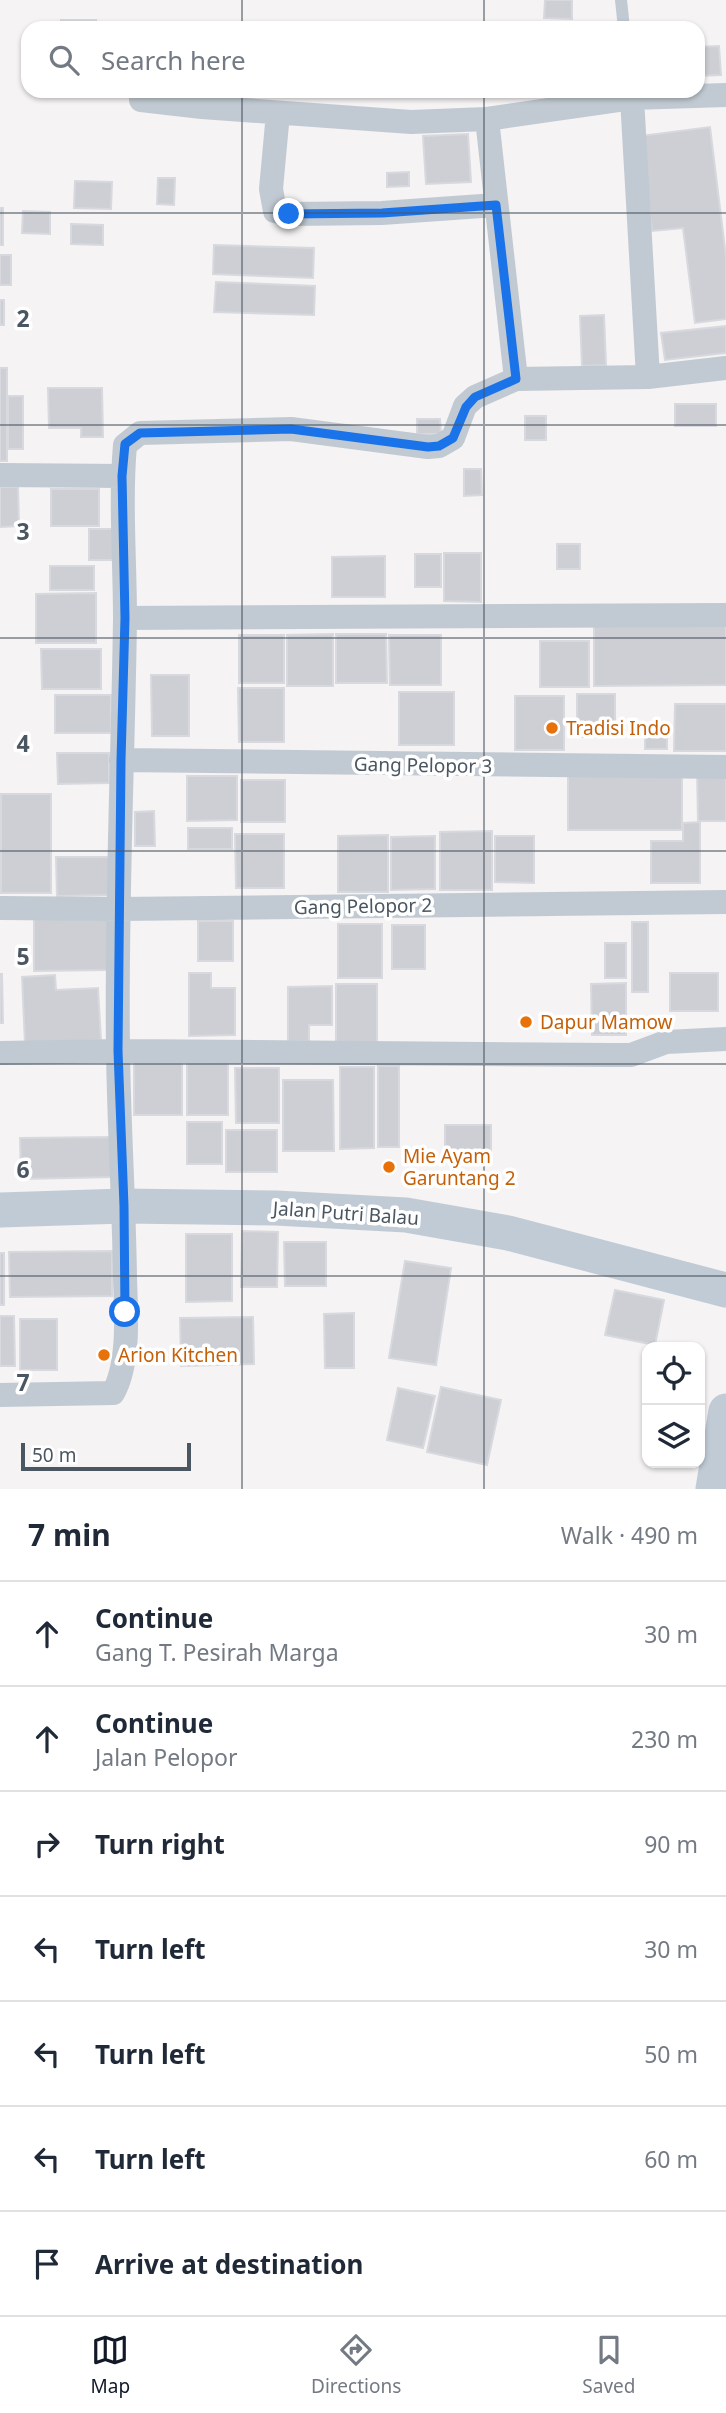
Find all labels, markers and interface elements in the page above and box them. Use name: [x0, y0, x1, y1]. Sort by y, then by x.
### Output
search box: [21, 21, 705, 98]
icon: search: [45, 41, 83, 79]
text: Search here: [101, 42, 246, 78]
route end: [273, 198, 304, 229]
text: 2: [16, 302, 30, 334]
text: 3: [16, 515, 30, 547]
place label: Tradisi Indo: [566, 715, 671, 741]
marker: Tradisi Indo: [544, 720, 560, 736]
text: 4: [16, 727, 30, 759]
street label: Gang Pelopor 3: [354, 751, 492, 779]
street label: Gang Pelopor 2: [294, 892, 432, 920]
text: 5: [16, 940, 30, 972]
place label: Dapur Mamow: [540, 1009, 673, 1035]
marker: Dapur Mamow: [518, 1014, 534, 1030]
place label: Mie Ayam Garuntang 2: [403, 1143, 516, 1191]
text: 6: [16, 1153, 30, 1185]
marker: Mie Ayam Garuntang 2: [381, 1159, 397, 1175]
street label: Jalan Putri Balau: [270, 1195, 420, 1231]
route start: [109, 1296, 140, 1327]
place label: Arion Kitchen: [118, 1342, 238, 1368]
map controls: [642, 1342, 705, 1468]
button: locate: [642, 1342, 705, 1405]
marker: Arion Kitchen: [96, 1347, 112, 1363]
text: 7: [16, 1366, 30, 1398]
button: layers: [642, 1405, 705, 1468]
scale bar: [21, 1440, 191, 1472]
text: 50 m: [32, 1442, 76, 1468]
text: 7 min: [28, 1514, 111, 1555]
text: Walk · 490 m: [561, 1519, 698, 1551]
text: Continue: [95, 1600, 213, 1636]
icon: ahead: [28, 1615, 66, 1653]
text: 30 m: [644, 1618, 698, 1650]
text: Gang T. Pesirah Marga: [95, 1636, 339, 1668]
text: Continue: [95, 1705, 213, 1741]
icon: ahead: [28, 1720, 66, 1758]
text: 230 m: [631, 1723, 698, 1755]
text: Jalan Pelopor: [95, 1741, 238, 1773]
icon: right: [28, 1825, 66, 1863]
text: Turn right: [95, 1826, 225, 1862]
text: 90 m: [644, 1828, 698, 1860]
icon: left: [28, 1930, 66, 1968]
text: Turn left: [95, 1931, 206, 1967]
text: 30 m: [644, 1933, 698, 1965]
icon: left: [28, 2035, 66, 2073]
text: Turn left: [95, 2036, 206, 2072]
text: 50 m: [644, 2038, 698, 2070]
icon: left: [28, 2140, 66, 2178]
text: Turn left: [95, 2141, 206, 2177]
text: 60 m: [644, 2143, 698, 2175]
icon: arrive: [28, 2245, 66, 2283]
text: Arrive at destination: [95, 2246, 364, 2282]
tab: Map: [91, 2331, 130, 2399]
tab: Directions: [311, 2331, 401, 2399]
tab: Saved: [582, 2331, 635, 2399]

